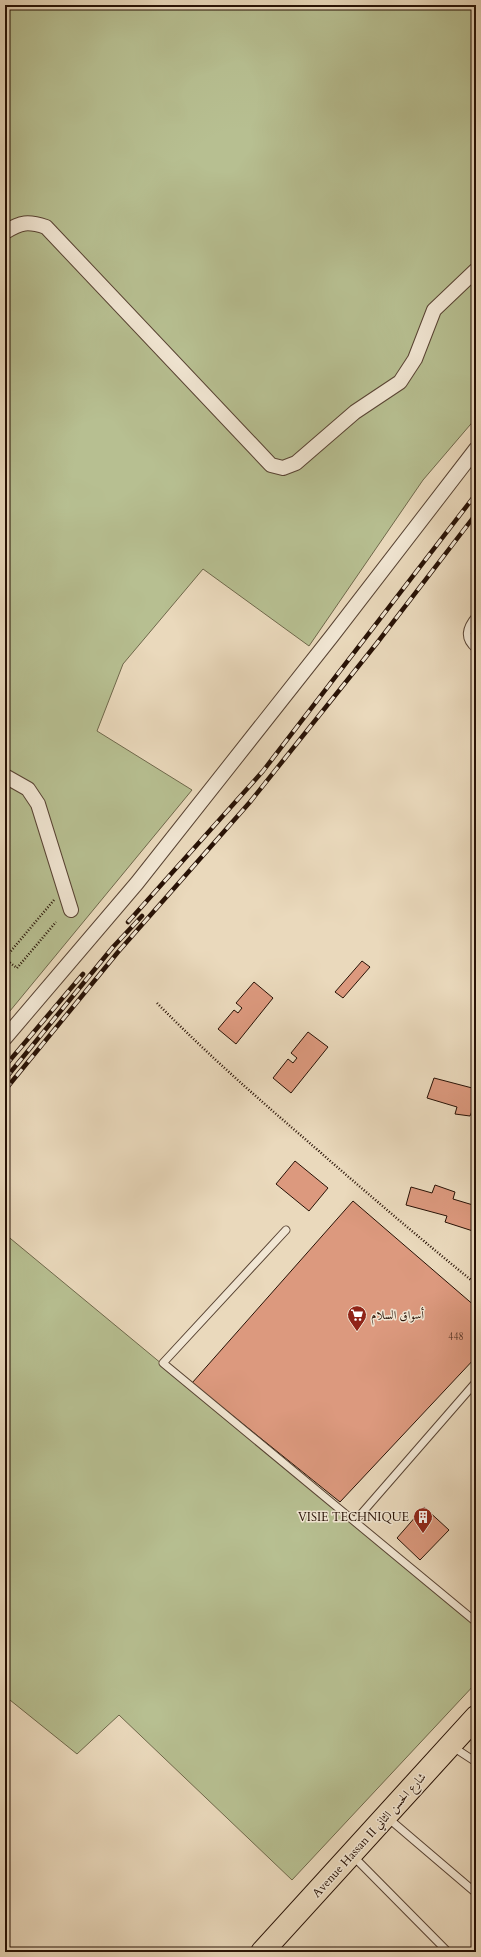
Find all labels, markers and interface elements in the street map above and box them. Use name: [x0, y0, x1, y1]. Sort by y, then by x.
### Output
supermarket icon: أسواق السلام: [346, 1304, 368, 1332]
place label: أسواق السلام: [371, 1307, 424, 1326]
house number: 448: [448, 1330, 464, 1344]
building icon: VISIE TECHNIQUE: [412, 1506, 434, 1534]
place label: VISIE TECHNIQUE: [298, 1509, 409, 1525]
street label: Avenue Hassan II شارع الحسن الثاني: [309, 1769, 432, 1903]

